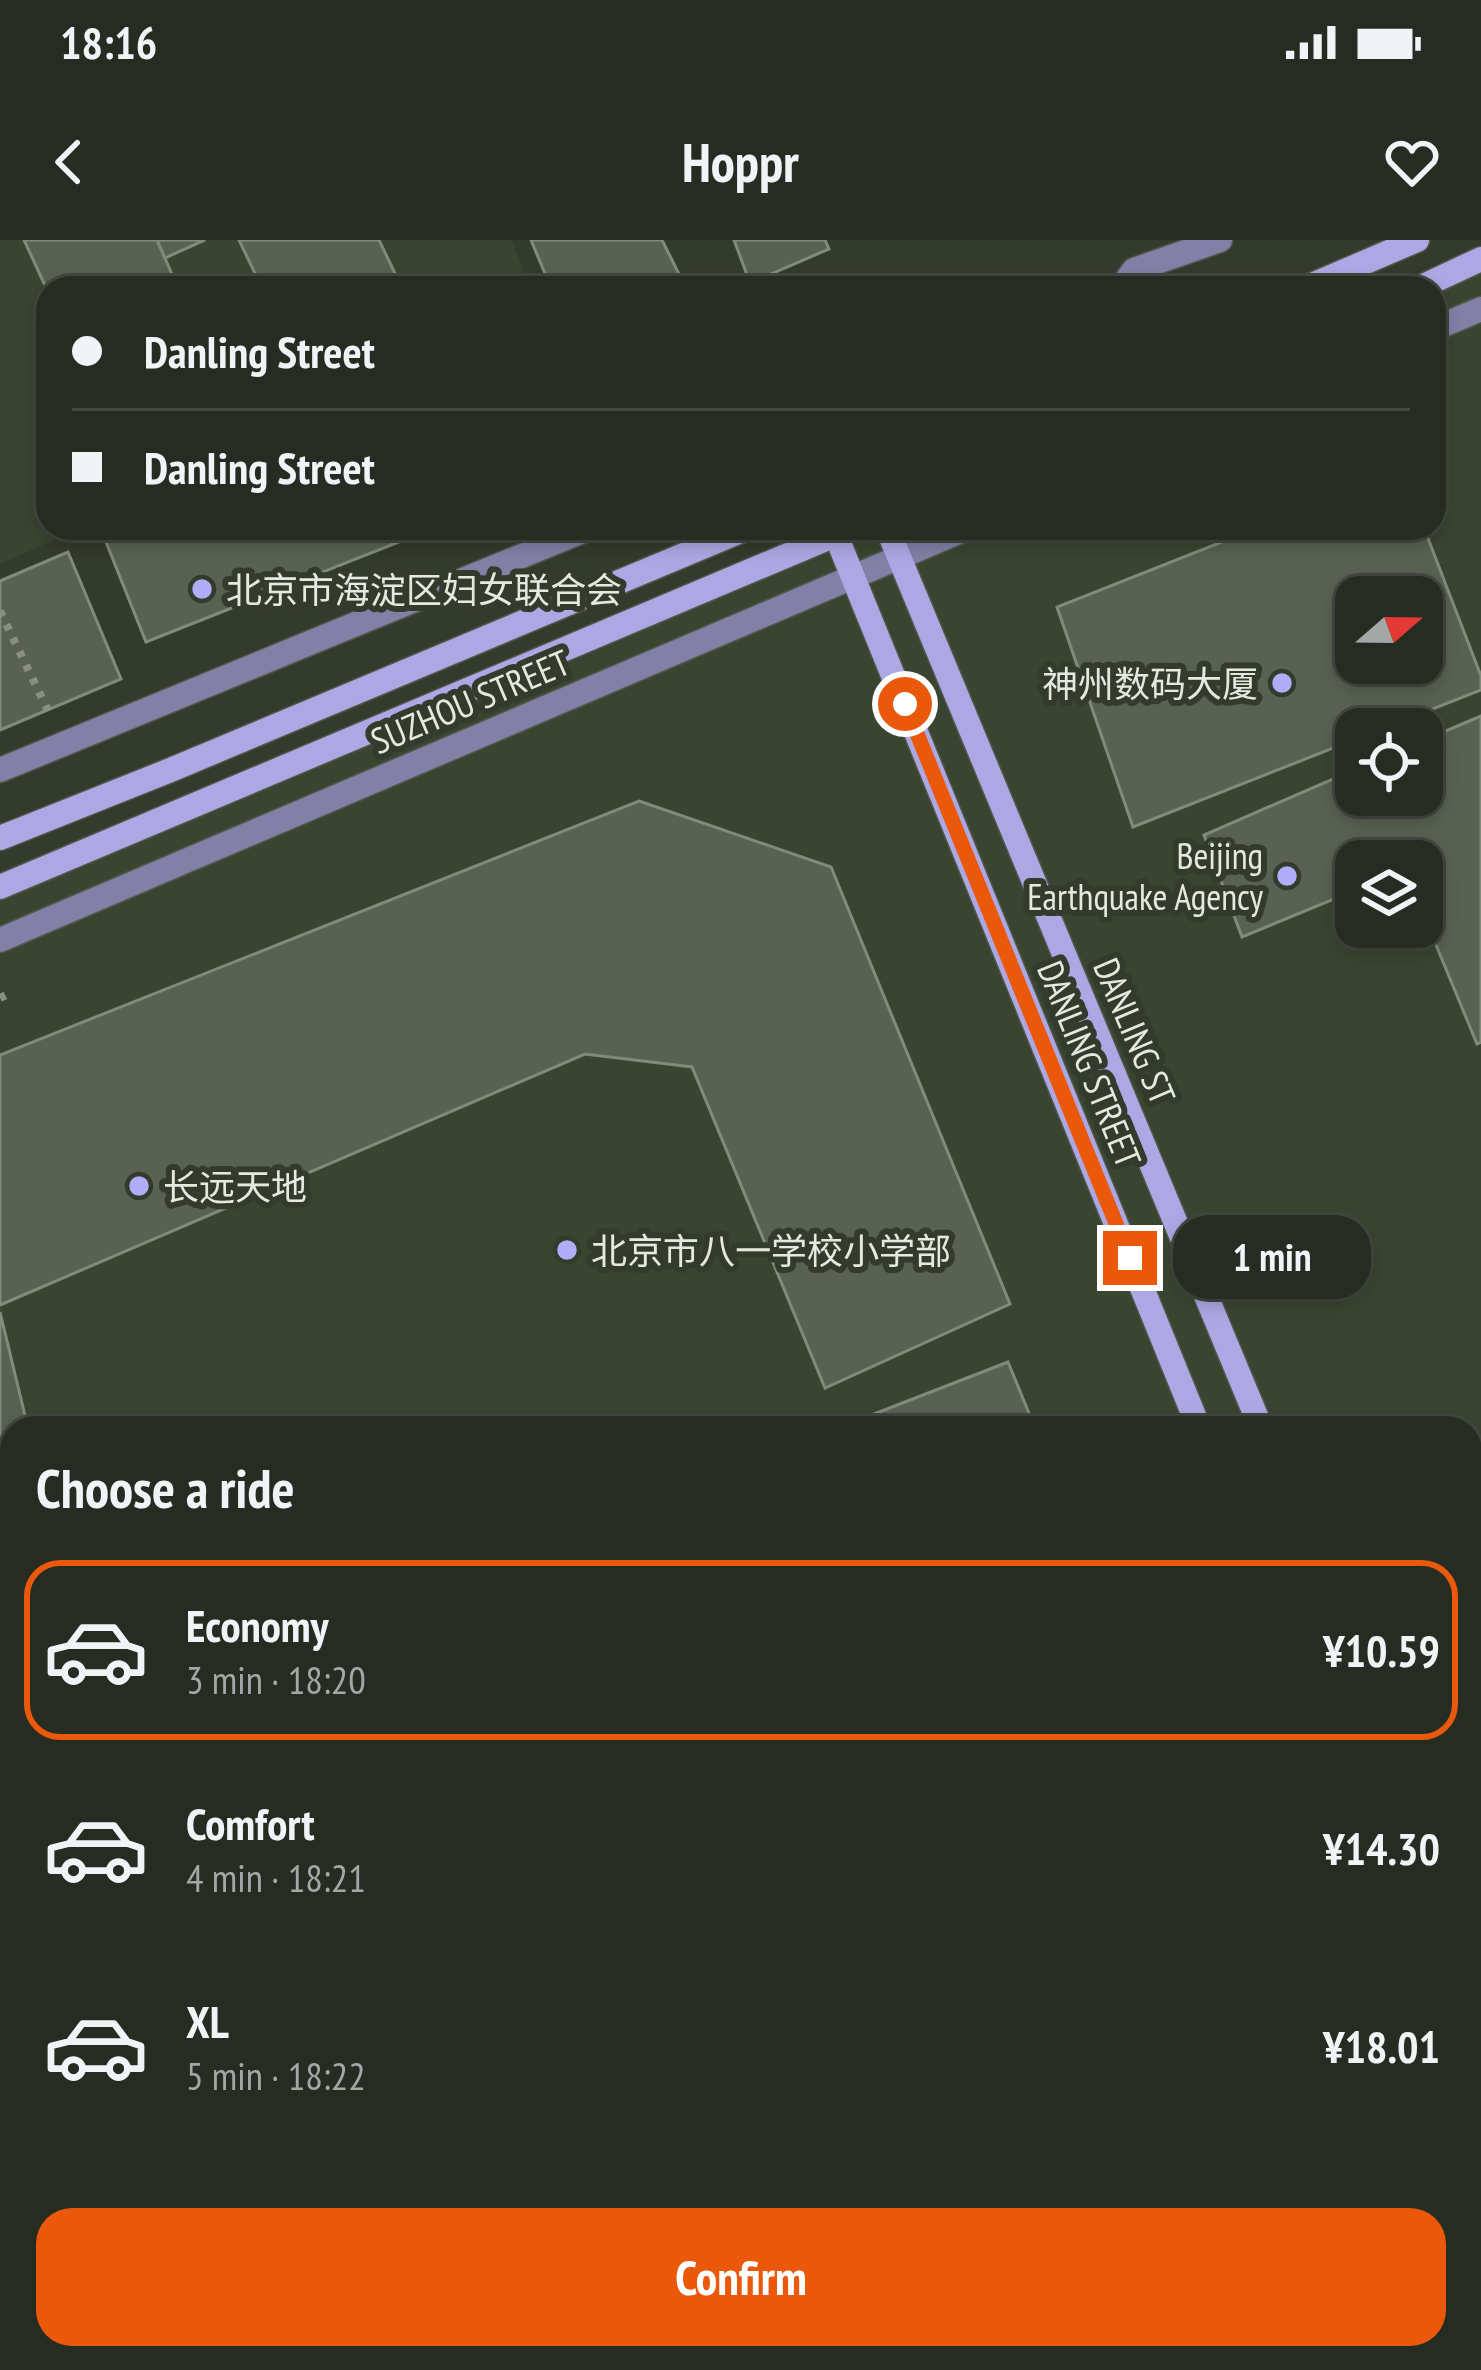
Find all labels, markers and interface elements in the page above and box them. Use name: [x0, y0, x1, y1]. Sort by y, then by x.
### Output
text: 18:16: [60, 13, 157, 71]
text: Hoppr: [682, 127, 799, 197]
icon: back: [36, 129, 102, 195]
icon: heart: [1379, 129, 1445, 195]
text: Danling Street: [144, 322, 375, 380]
text: Danling Street: [144, 438, 375, 496]
place label: 北京市海淀区妇女联合会: [226, 566, 622, 613]
marker: 北京市海淀区妇女联合会: [189, 576, 215, 602]
north arrow: [1335, 576, 1443, 684]
map controls: [1335, 576, 1443, 948]
street label: SUZHOU STREET: [364, 638, 576, 764]
place label: 神州数码大厦: [1042, 660, 1258, 707]
marker: 神州数码大厦: [1269, 670, 1295, 696]
route start: [878, 677, 932, 731]
button: locate: [1335, 708, 1443, 816]
place label: Beijing Earthquake Agency: [1027, 832, 1263, 920]
button: layers: [1335, 840, 1443, 948]
marker: Beijing Earthquake Agency: [1274, 863, 1300, 889]
street label: DANLING ST: [1083, 951, 1187, 1111]
street label: DANLING STREET: [1027, 954, 1153, 1174]
place label: 长远天地: [163, 1163, 307, 1210]
marker: 长远天地: [126, 1173, 152, 1199]
callout: 1 min: [1172, 1216, 1370, 1300]
place label: 北京市八一学校小学部: [591, 1227, 951, 1274]
route end: [1103, 1231, 1157, 1285]
text: 1 min: [1233, 1231, 1311, 1282]
marker: 北京市八一学校小学部: [554, 1237, 580, 1263]
text: Choose a ride: [36, 1453, 295, 1523]
icon: car: [42, 1596, 150, 1704]
text: Economy: [186, 1596, 329, 1654]
text: ¥10.59: [1323, 1621, 1440, 1679]
text: 3 min · 18:20: [186, 1654, 366, 1705]
icon: car: [42, 1794, 150, 1902]
text: Comfort: [186, 1794, 315, 1852]
text: ¥14.30: [1323, 1819, 1440, 1877]
text: 4 min · 18:21: [186, 1852, 366, 1903]
icon: car: [42, 1992, 150, 2100]
text: XL: [186, 1992, 229, 2050]
text: ¥18.01: [1323, 2017, 1440, 2075]
text: 5 min · 18:22: [186, 2050, 366, 2101]
button: Confirm: [36, 2208, 1446, 2346]

